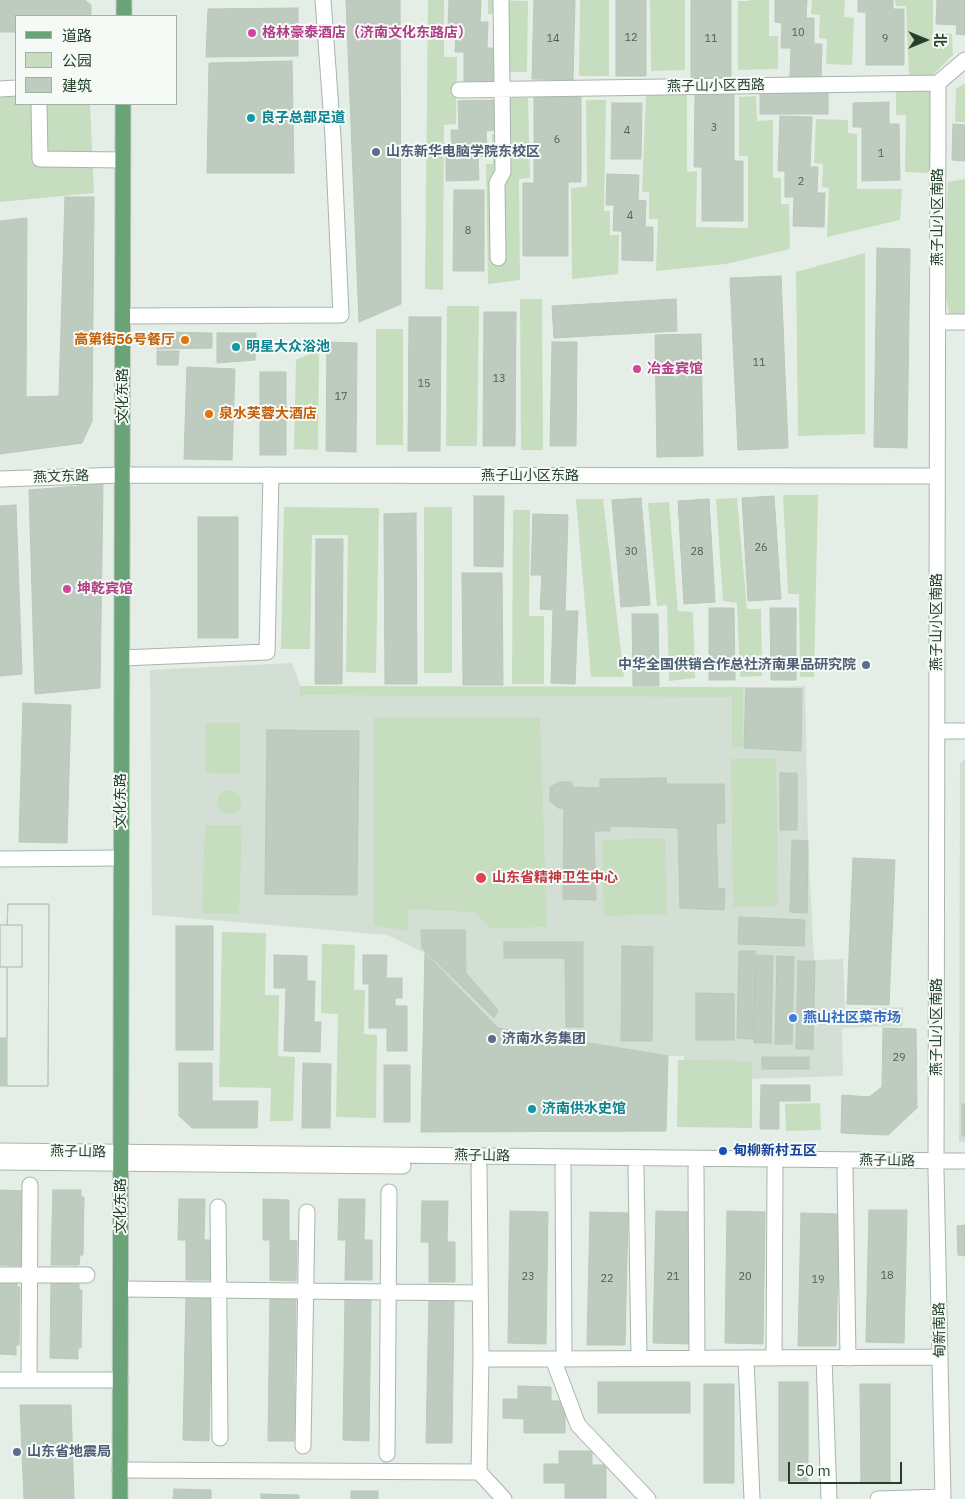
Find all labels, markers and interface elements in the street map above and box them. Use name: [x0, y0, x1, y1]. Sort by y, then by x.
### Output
legend: [15, 15, 178, 105]
north arrow: [900, 15, 950, 65]
place label: 格林豪泰酒店（济南文化东路店）: [262, 25, 472, 41]
text: 道路: [62, 26, 92, 45]
house number: 10: [791, 26, 805, 40]
marker: 格林豪泰酒店（济南文化东路店）: [246, 27, 258, 39]
house number: 12: [624, 31, 638, 45]
house number: 14: [546, 32, 560, 46]
house number: 11: [704, 32, 718, 46]
house number: 9: [882, 32, 888, 46]
text: 北: [931, 33, 949, 47]
text: 公园: [62, 51, 92, 70]
text: 建筑: [62, 76, 92, 95]
street label: 燕子山小区西路: [667, 77, 765, 95]
place label: 良子总部足道: [261, 110, 345, 126]
marker: 良子总部足道: [245, 112, 257, 124]
house number: 3: [711, 121, 717, 135]
house number: 4: [624, 124, 630, 138]
house number: 6: [554, 133, 560, 147]
place label: 山东新华电脑学院东校区: [386, 144, 540, 160]
marker: 山东新华电脑学院东校区: [370, 146, 382, 158]
house number: 1: [878, 147, 884, 161]
street label: 燕子山小区南路: [930, 168, 946, 266]
house number: 2: [798, 175, 804, 189]
house number: 4: [627, 209, 633, 223]
house number: 8: [465, 224, 471, 238]
place label: 高第街56号餐厅: [74, 332, 175, 348]
marker: 高第街56号餐厅: [179, 334, 191, 346]
place label: 明星大众浴池: [246, 339, 330, 355]
marker: 明星大众浴池: [230, 341, 242, 353]
house number: 11: [752, 356, 766, 370]
place label: 冶金宾馆: [647, 361, 703, 377]
marker: 冶金宾馆: [631, 363, 643, 375]
street label: 文化东路: [115, 368, 131, 424]
house number: 13: [492, 372, 506, 386]
house number: 15: [417, 377, 431, 391]
house number: 17: [334, 390, 348, 404]
place label: 泉水芙蓉大酒店: [219, 406, 317, 422]
marker: 泉水芙蓉大酒店: [203, 408, 215, 420]
street label: 燕文东路: [33, 468, 89, 486]
street label: 燕子山小区东路: [481, 468, 579, 484]
house number: 26: [754, 541, 768, 555]
house number: 30: [624, 545, 638, 559]
house number: 28: [690, 545, 704, 559]
street label: 燕子山小区南路: [929, 573, 945, 671]
place label: 坤乾宾馆: [77, 581, 133, 597]
marker: 坤乾宾馆: [61, 583, 73, 595]
place label: 中华全国供销合作总社济南果品研究院: [618, 657, 856, 673]
marker: 中华全国供销合作总社济南果品研究院: [860, 659, 872, 671]
street label: 文化东路: [113, 773, 129, 829]
place label: 山东省精神卫生中心: [492, 870, 618, 886]
marker: 山东省精神卫生中心: [474, 871, 488, 885]
street label: 燕子山小区南路: [929, 978, 945, 1076]
place label: 燕山社区菜市场: [803, 1010, 901, 1026]
marker: 燕山社区菜市场: [787, 1012, 799, 1024]
place label: 济南水务集团: [502, 1031, 586, 1047]
marker: 济南水务集团: [486, 1033, 498, 1045]
house number: 29: [892, 1051, 906, 1065]
place label: 济南供水史馆: [542, 1101, 626, 1117]
marker: 济南供水史馆: [526, 1103, 538, 1115]
street label: 燕子山路: [50, 1143, 106, 1161]
place label: 甸柳新村五区: [733, 1143, 817, 1159]
marker: 甸柳新村五区: [717, 1145, 729, 1157]
street label: 燕子山路: [454, 1147, 510, 1165]
street label: 燕子山路: [859, 1152, 915, 1170]
street label: 文化东路: [113, 1178, 129, 1234]
house number: 18: [880, 1269, 894, 1283]
house number: 23: [521, 1270, 535, 1284]
house number: 21: [666, 1270, 680, 1284]
house number: 20: [738, 1270, 752, 1284]
house number: 22: [600, 1272, 614, 1286]
house number: 19: [811, 1273, 825, 1287]
street label: 甸新南路: [931, 1302, 949, 1358]
place label: 山东省地震局: [27, 1444, 111, 1460]
marker: 山东省地震局: [11, 1446, 23, 1458]
scale bar: [790, 1452, 904, 1484]
text: 50 m: [796, 1461, 831, 1480]

